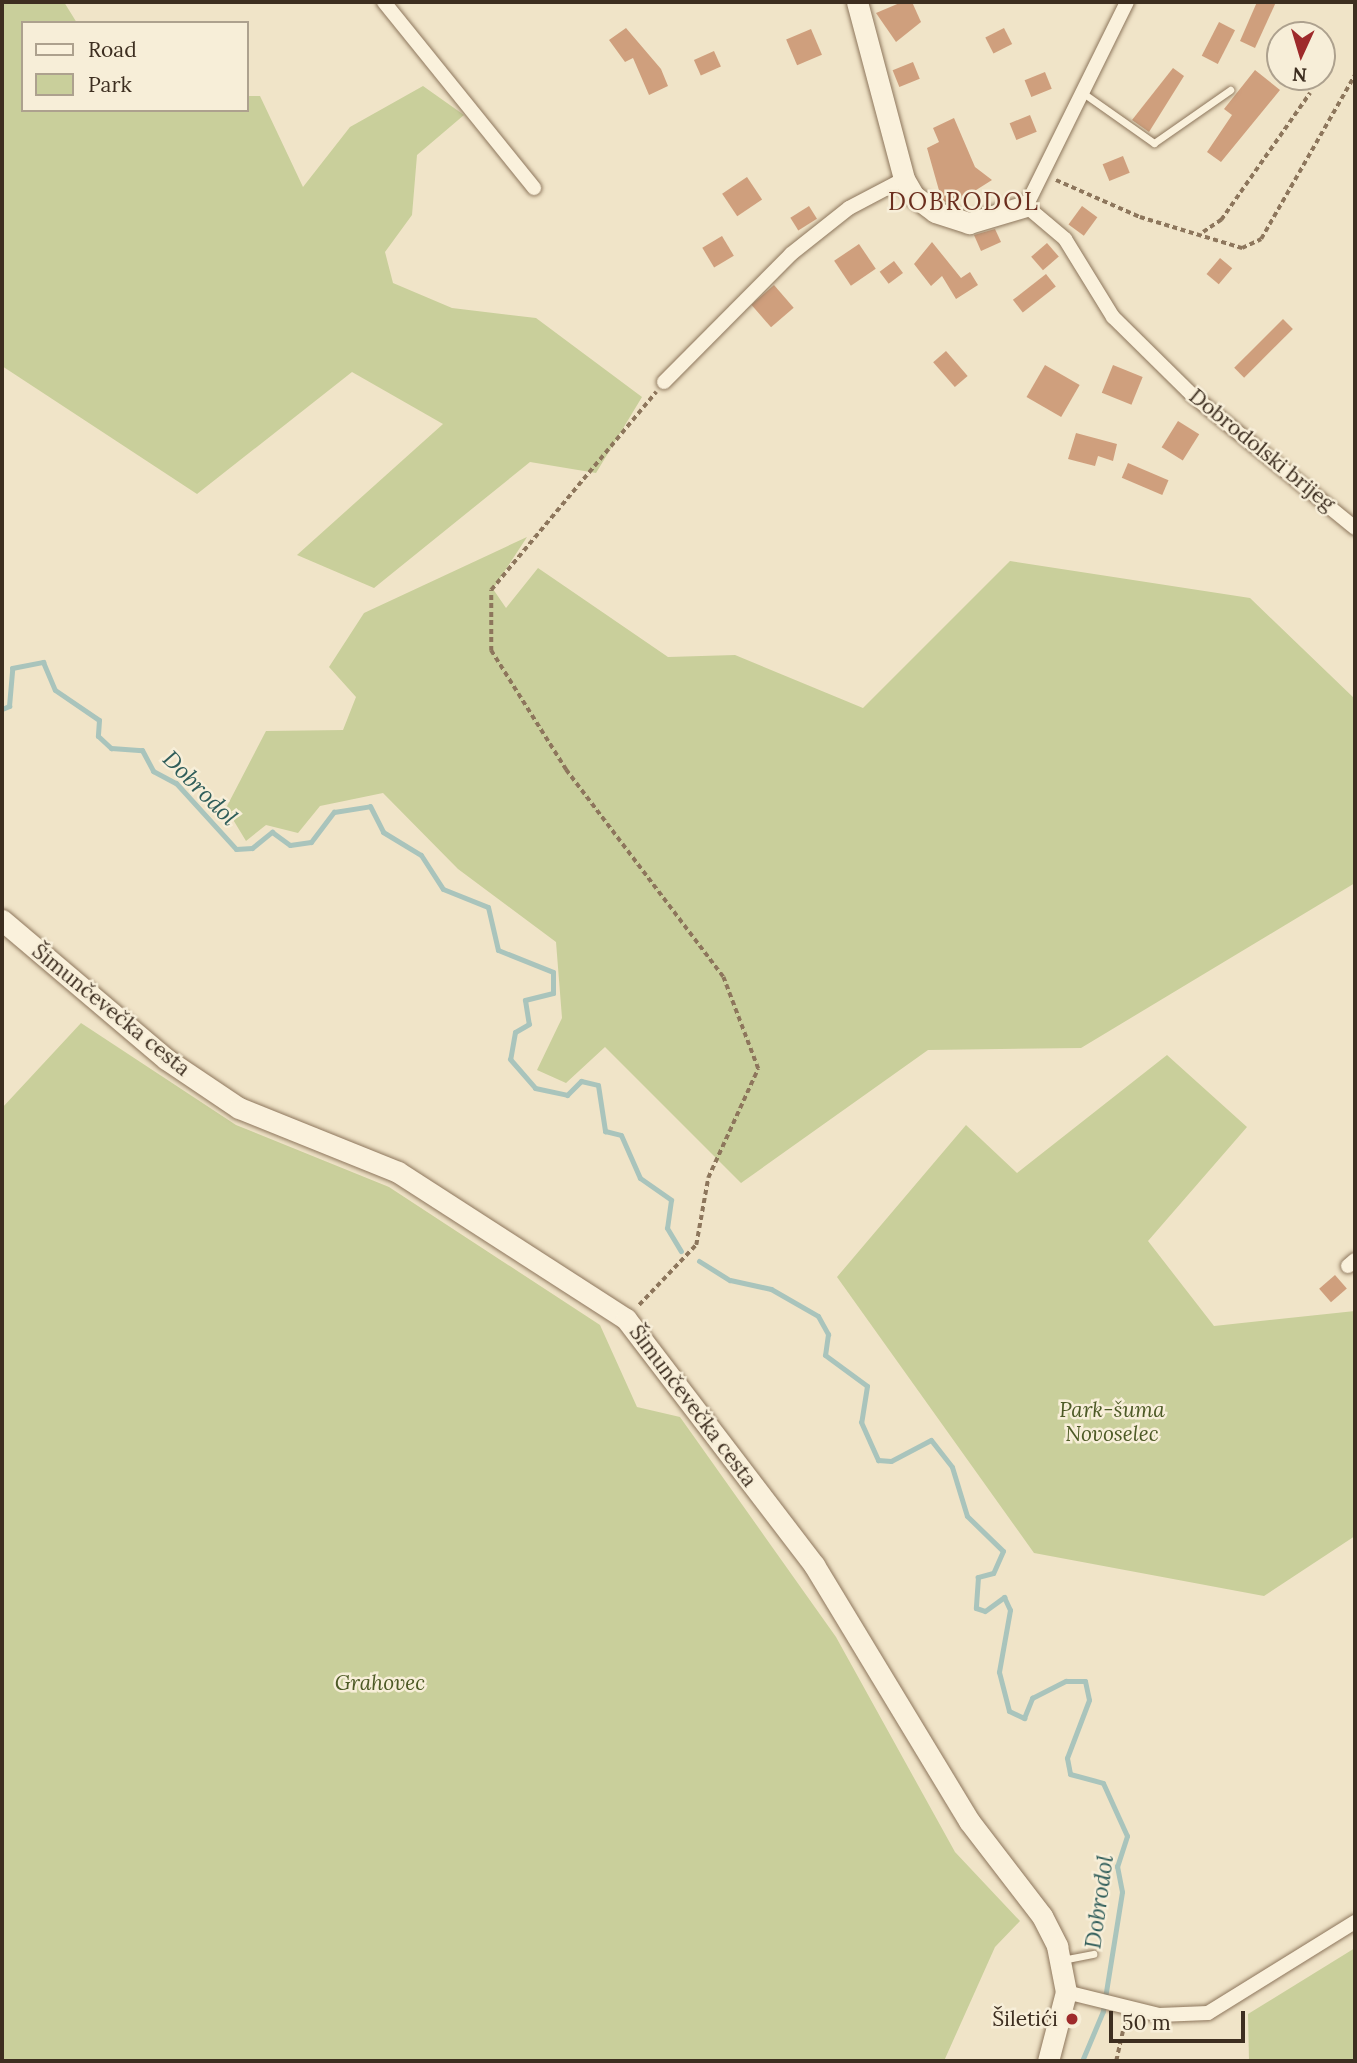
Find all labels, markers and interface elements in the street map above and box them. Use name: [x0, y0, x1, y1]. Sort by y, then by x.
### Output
legend: [21, 21, 248, 112]
north arrow: [1266, 21, 1336, 91]
text: Road: [88, 36, 137, 63]
text: N: [1292, 62, 1308, 87]
text: Park: [88, 71, 132, 98]
district label: DOBRODOL: [889, 188, 1039, 216]
street label: Dobrodolski brijeg: [1184, 384, 1340, 516]
water label: Dobrodol: [157, 745, 243, 831]
street label: Šimunčevečka cesta: [27, 939, 195, 1081]
street label: Šimunčevečka cesta: [624, 1320, 762, 1492]
park label: Park-šuma Novoselec: [1059, 1397, 1165, 1447]
park label: Grahovec: [335, 1670, 425, 1696]
water label: Dobrodol: [1079, 1853, 1119, 1951]
scale bar: [1112, 1996, 1248, 2040]
place label: Šiletići: [992, 2006, 1058, 2032]
text: 50 m: [1122, 2009, 1171, 2036]
marker: Šiletići: [1064, 2011, 1080, 2027]

